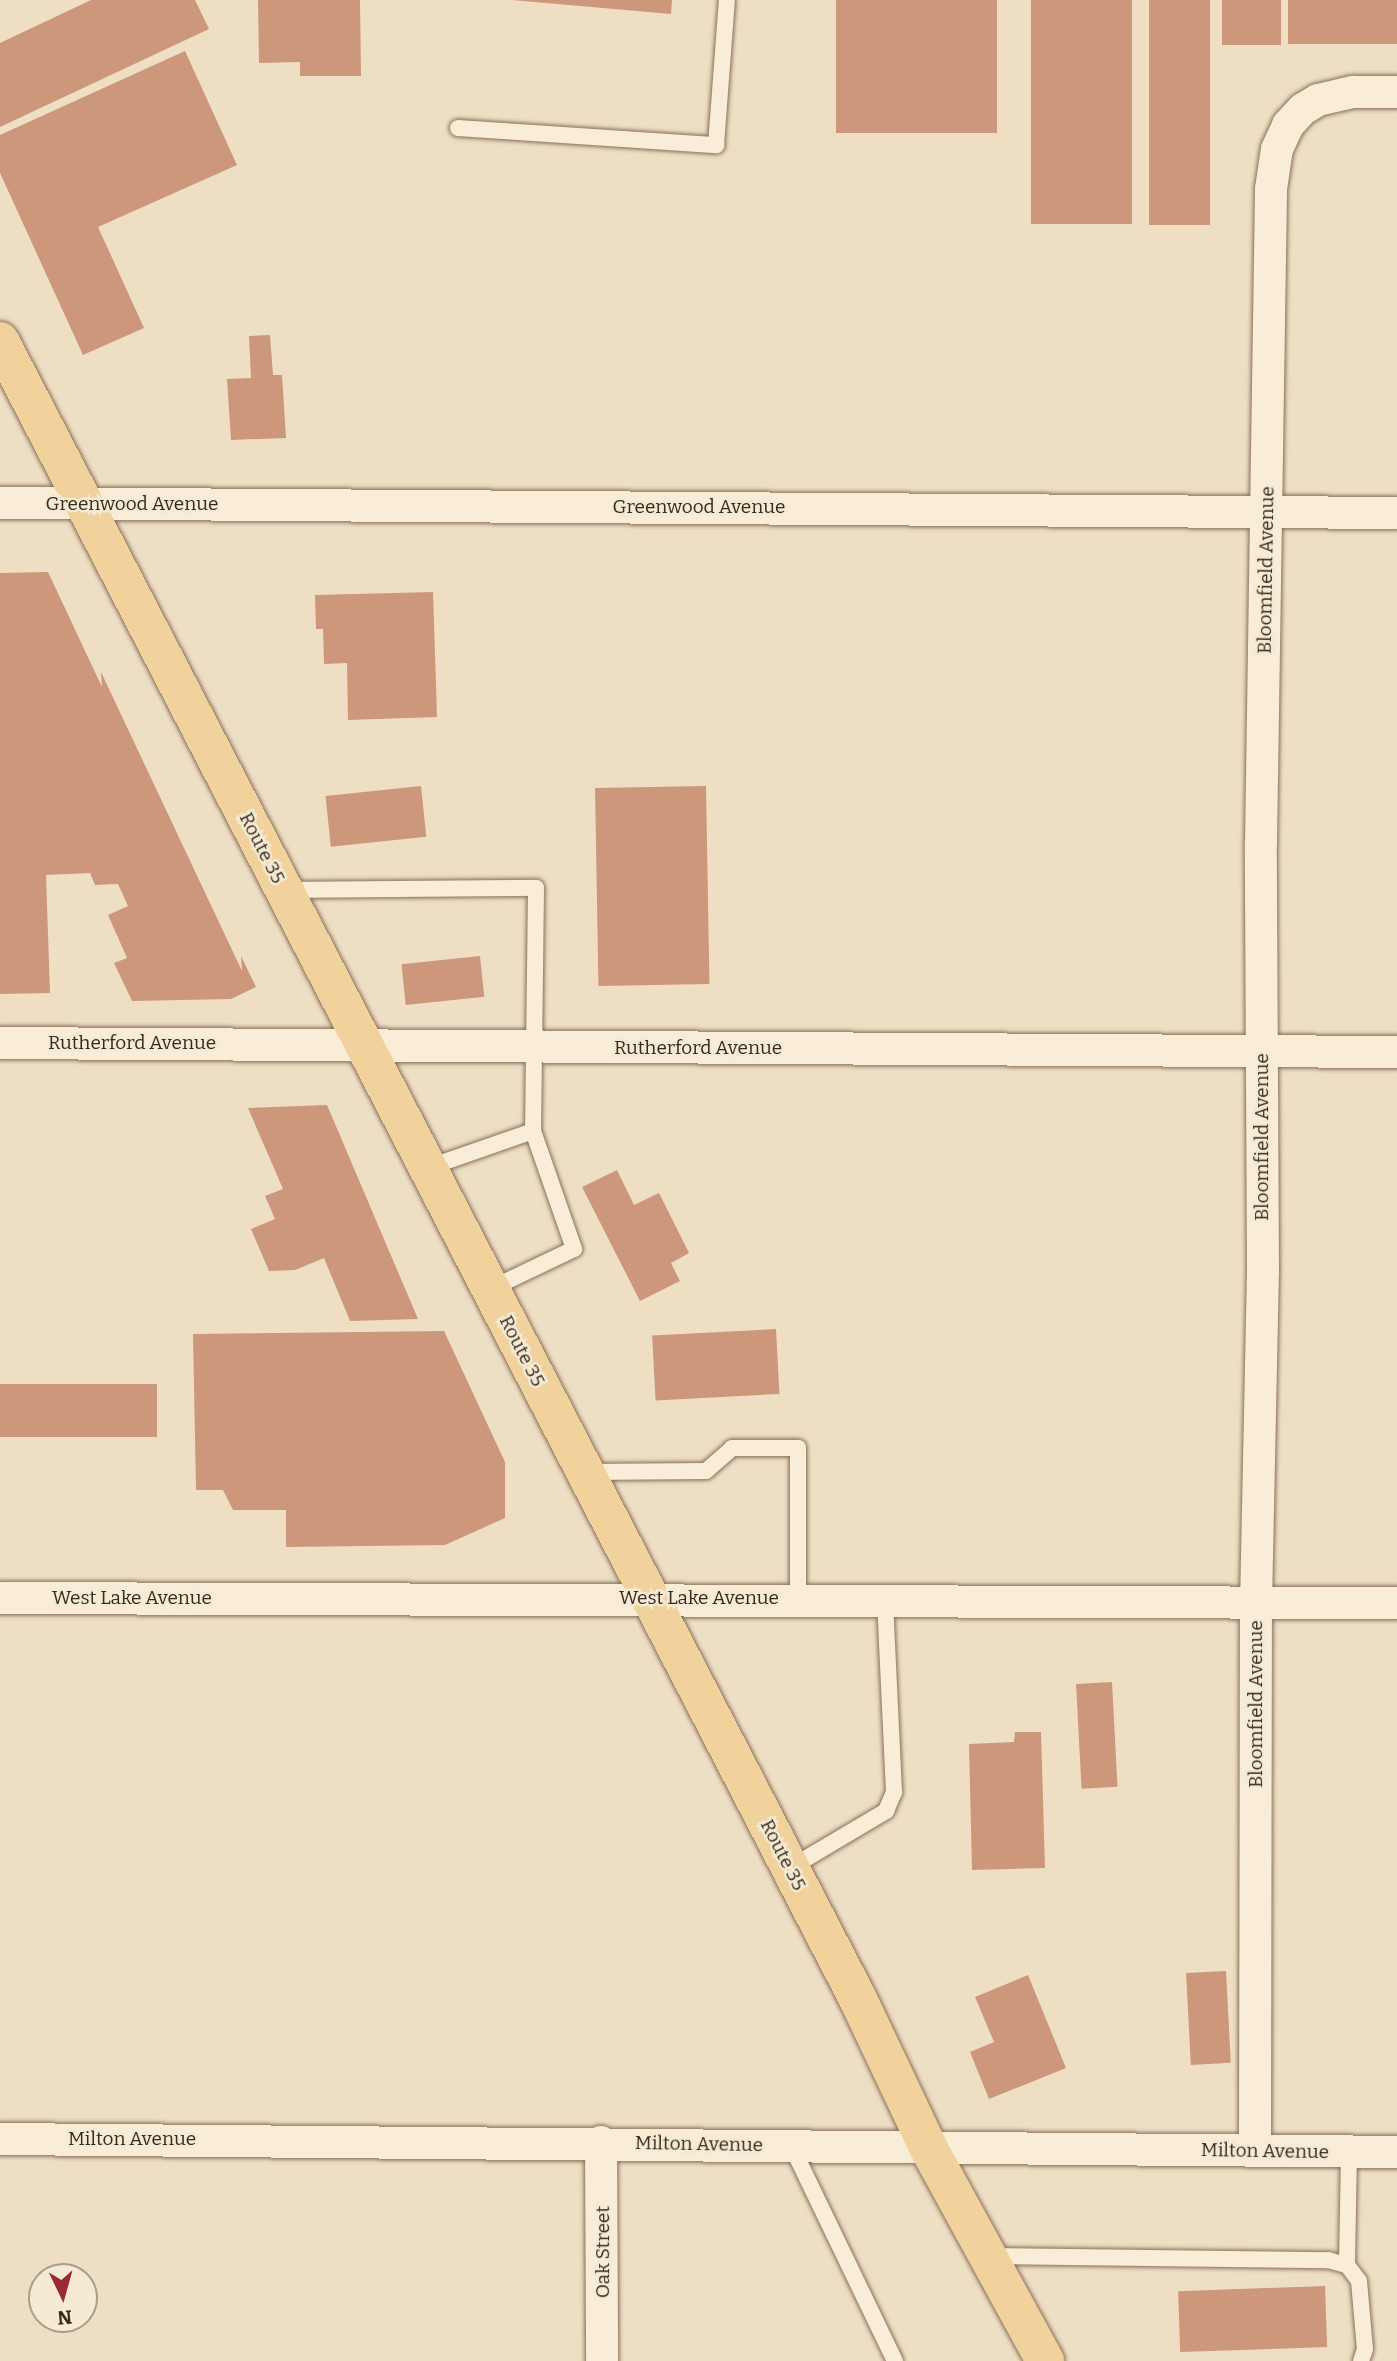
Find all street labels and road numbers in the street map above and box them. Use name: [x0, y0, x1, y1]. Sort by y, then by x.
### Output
street label: Bloomfield Avenue: [1253, 486, 1279, 654]
street label: Greenwood Avenue: [46, 493, 218, 515]
street label: Greenwood Avenue: [613, 496, 785, 518]
street label: Route 35: [234, 809, 290, 887]
street label: Rutherford Avenue: [48, 1032, 216, 1054]
street label: Rutherford Avenue: [614, 1037, 782, 1059]
street label: Bloomfield Avenue: [1251, 1053, 1273, 1221]
street label: Route 35: [494, 1312, 550, 1390]
street label: West Lake Avenue: [52, 1587, 212, 1609]
street label: West Lake Avenue: [619, 1587, 779, 1609]
street label: Bloomfield Avenue: [1245, 1620, 1267, 1788]
street label: Route 35: [755, 1816, 811, 1894]
street label: Milton Avenue: [68, 2128, 196, 2150]
street label: Milton Avenue: [635, 2131, 763, 2157]
street label: Milton Avenue: [1201, 2138, 1329, 2164]
street label: Oak Street: [592, 2206, 614, 2298]

